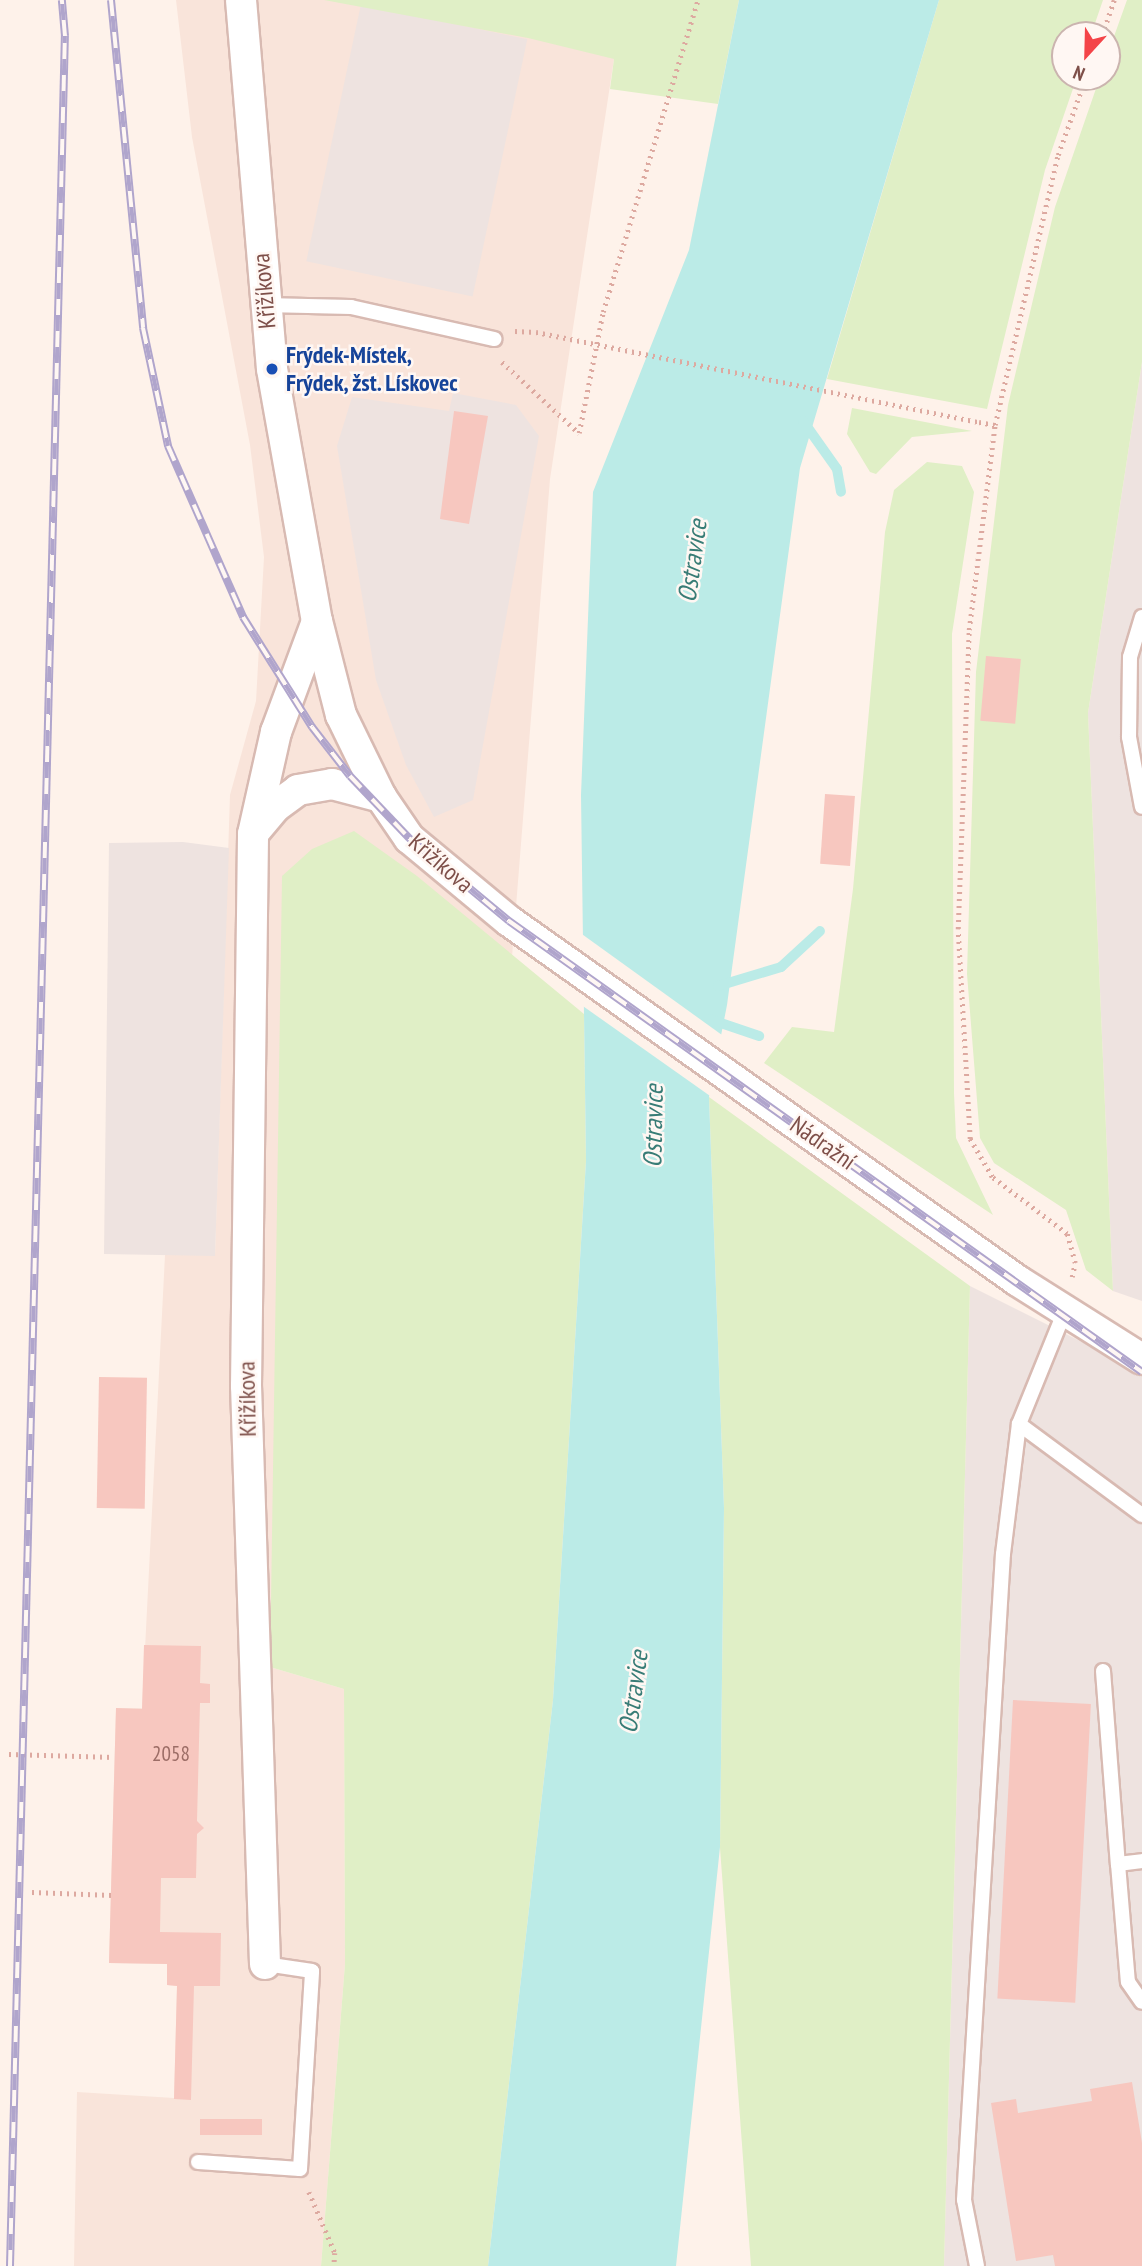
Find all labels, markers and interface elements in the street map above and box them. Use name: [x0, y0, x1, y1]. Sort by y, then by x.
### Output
north arrow: [1051, 21, 1121, 91]
text: N: [1070, 61, 1088, 87]
street label: Křižíkova: [246, 252, 282, 330]
place label: Frýdek-Místek, Frýdek, žst. Lískovec: [286, 341, 461, 397]
marker: Frýdek-Místek, Frýdek, žst. Lískovec: [264, 361, 280, 377]
water label: Ostravice: [671, 518, 713, 604]
street label: Křižíkova: [403, 827, 479, 899]
water label: Ostravice: [637, 1084, 669, 1168]
street label: Nádražní: [785, 1110, 861, 1176]
street label: Křižíkova: [232, 1361, 262, 1437]
water label: Ostravice: [612, 1649, 654, 1735]
house number: 2058: [152, 1741, 190, 1767]

